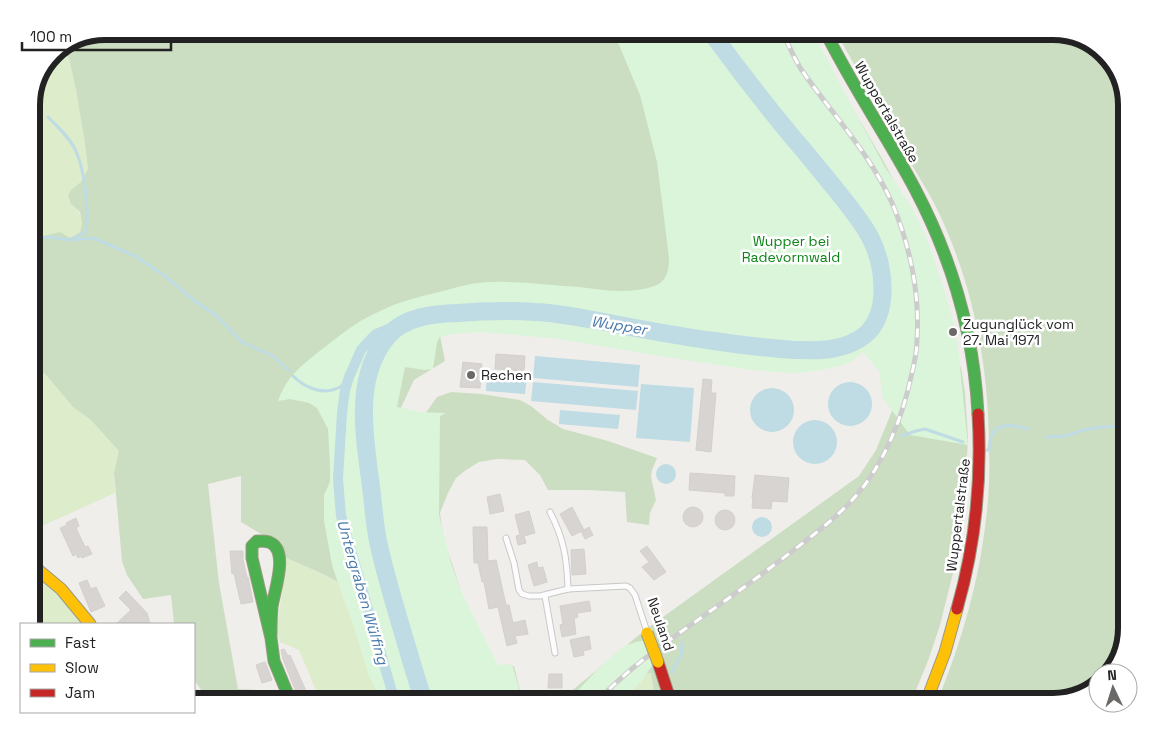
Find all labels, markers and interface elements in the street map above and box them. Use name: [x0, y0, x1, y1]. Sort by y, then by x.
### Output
scale bar: [22, 20, 171, 52]
text: 100 m: [30, 27, 72, 46]
street label: Wuppertalstraße: [851, 58, 923, 166]
park label: Wupper bei Radevormwald: [742, 232, 840, 266]
water label: Wupper: [590, 311, 650, 339]
place label: Zugunglück vom 27. Mai 1971: [963, 315, 1074, 349]
marker: Zugunglück vom 27. Mai 1971: [947, 326, 959, 338]
place label: Rechen: [481, 366, 532, 384]
marker: Rechen: [465, 369, 477, 381]
street label: Wuppertalstraße: [942, 457, 974, 573]
water label: Untergraben Wülfing: [333, 517, 393, 668]
street label: Neuland: [643, 595, 679, 653]
legend: [20, 623, 195, 713]
text: Fast: [65, 633, 96, 652]
text: Slow: [65, 658, 99, 677]
north arrow: [1088, 663, 1138, 713]
text: N: [1107, 666, 1117, 684]
text: Jam: [65, 683, 95, 702]

